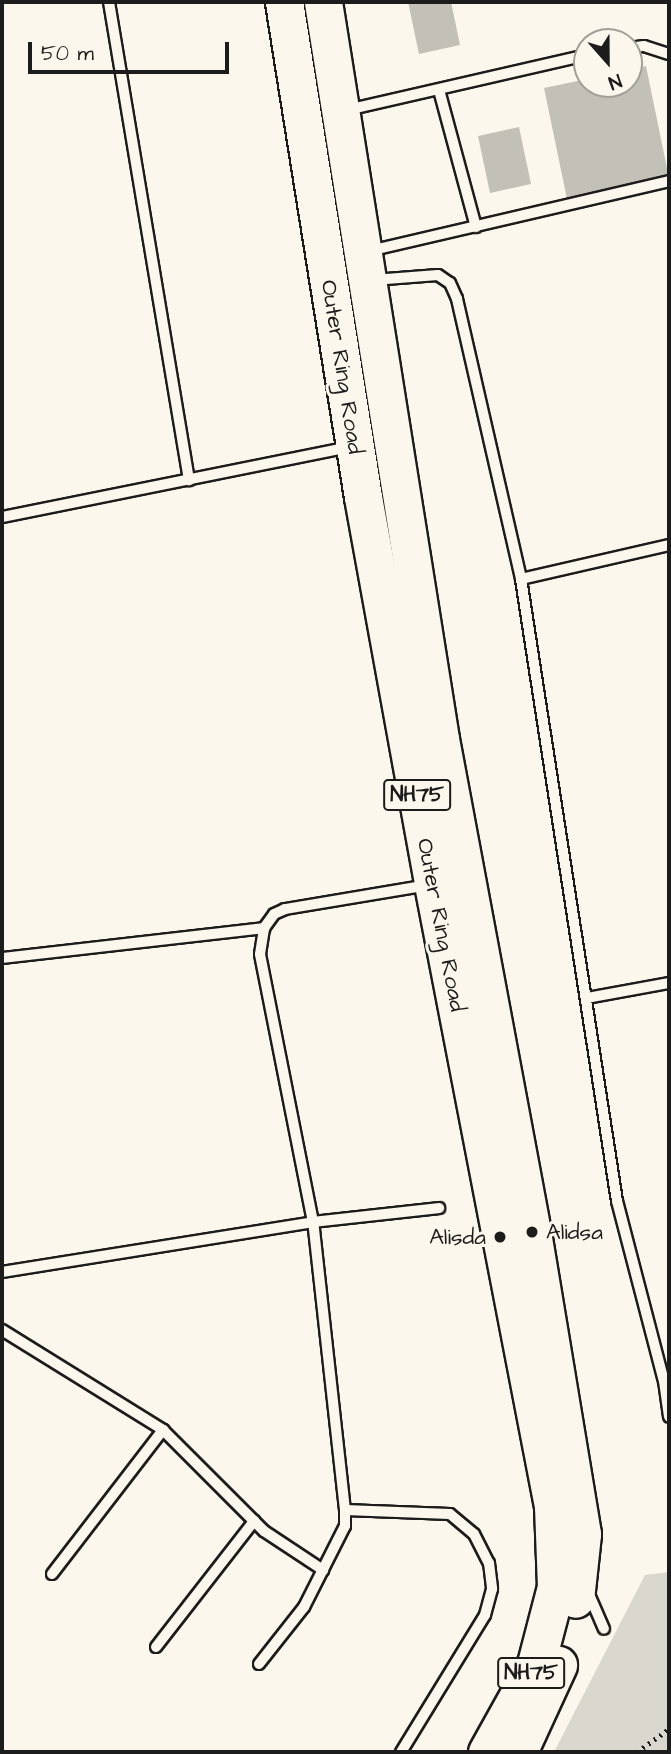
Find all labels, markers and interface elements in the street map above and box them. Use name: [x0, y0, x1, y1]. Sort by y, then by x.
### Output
scale bar: [32, 28, 233, 72]
north arrow: [573, 28, 643, 98]
text: 50 m: [41, 39, 94, 68]
text: N: [605, 66, 625, 96]
street label: Outer Ring Road: [315, 278, 369, 456]
road number: NH75: [382, 778, 452, 812]
street label: Outer Ring Road: [411, 836, 471, 1014]
place label: Alidsa: [546, 1218, 603, 1246]
place label: Alisda: [429, 1223, 486, 1251]
marker: Alidsa: [524, 1224, 540, 1240]
marker: Alisda: [492, 1229, 508, 1245]
road number: NH75: [496, 1656, 566, 1690]

